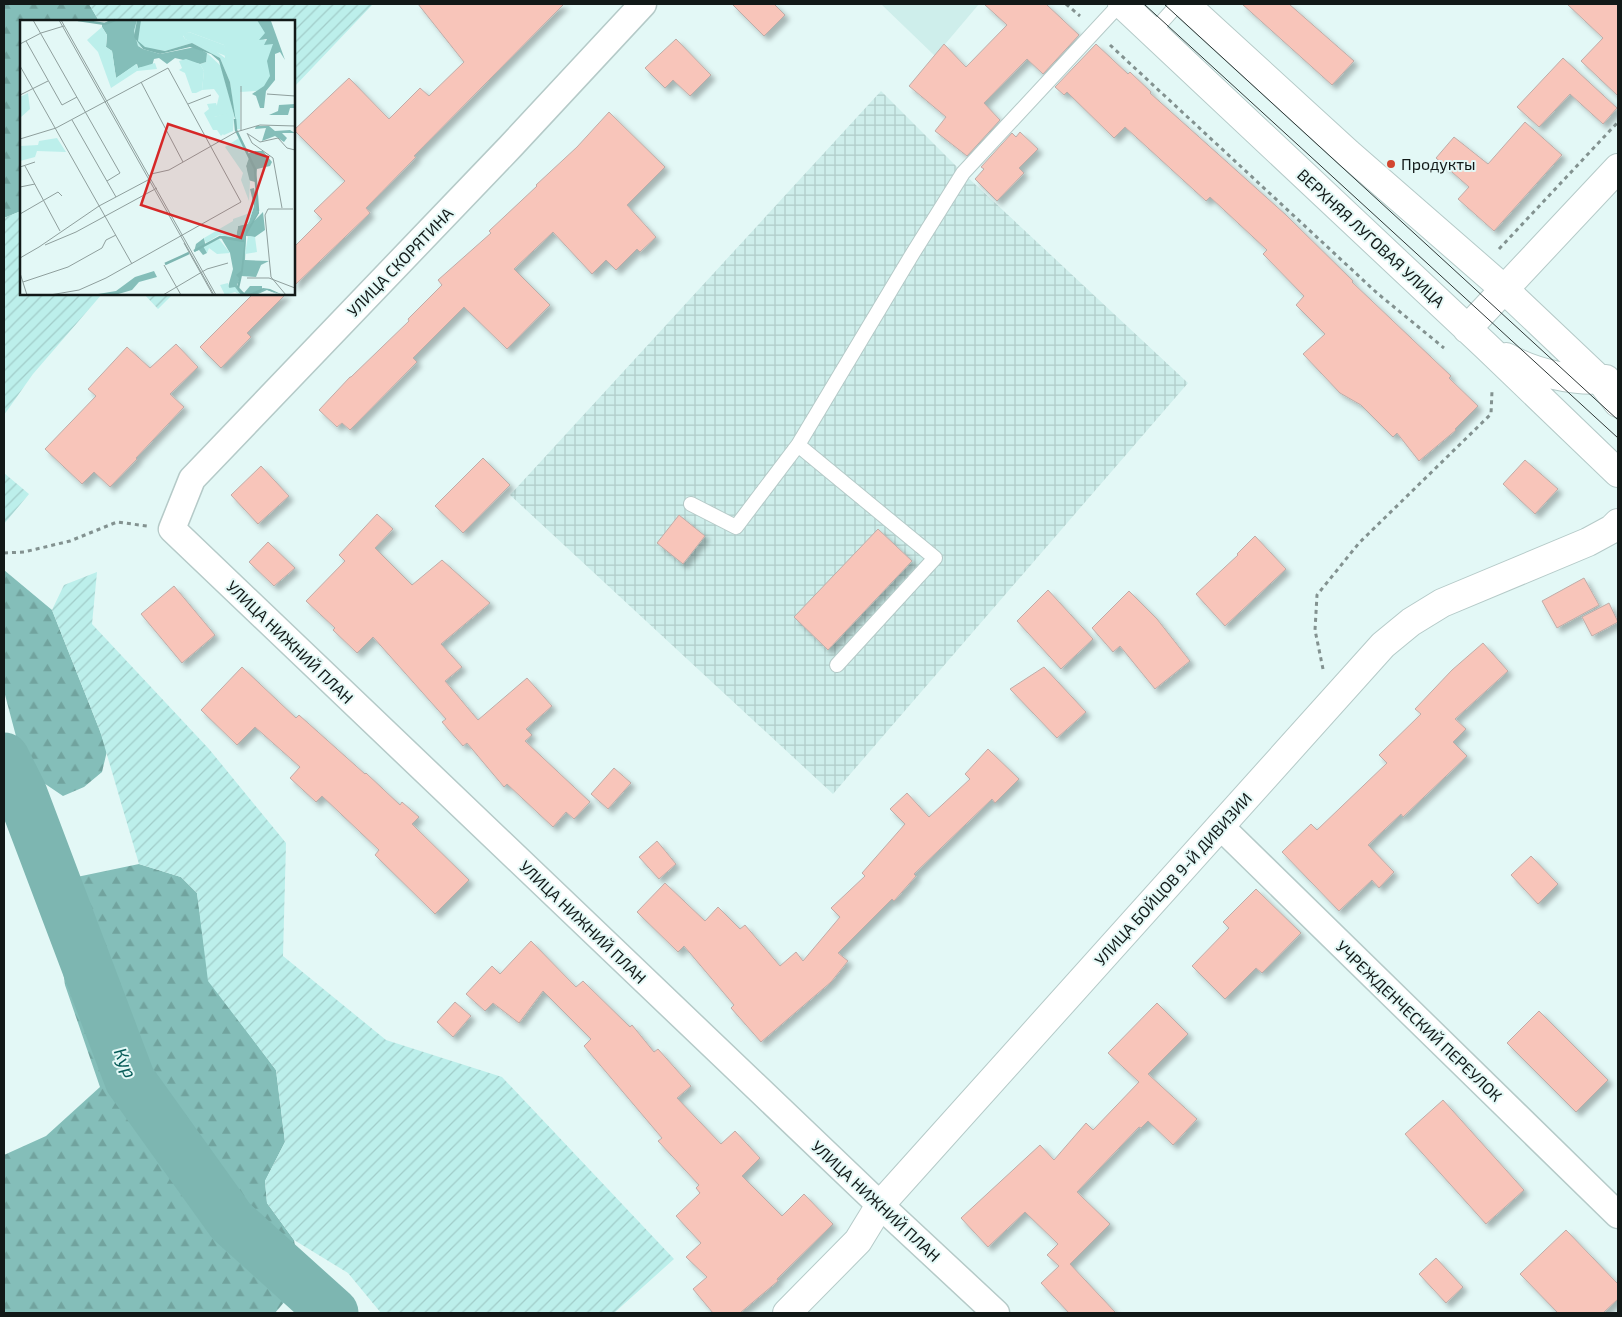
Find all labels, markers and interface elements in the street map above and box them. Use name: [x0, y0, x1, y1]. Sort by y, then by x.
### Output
inset map: [20, 20, 295, 295]
place label: Продукты: [1401, 154, 1476, 174]
marker: Продукты: [1385, 158, 1397, 170]
street label: ВЕРХНЯЯ ЛУГОВАЯ УЛИЦА: [1294, 164, 1449, 311]
street label: УЛИЦА СКОРЯТИНА: [343, 203, 456, 320]
street label: УЛИЦА НИЖНИЙ ПЛАН: [223, 576, 358, 707]
street label: УЛИЦА БОЙЦОВ 9-Й ДИВИЗИИ: [1090, 788, 1255, 969]
street label: УЛИЦА НИЖНИЙ ПЛАН: [516, 856, 651, 987]
street label: УЧРЕЖДЕНЧЕСКИЙ ПЕРЕУЛОК: [1333, 936, 1506, 1105]
water label: Кур: [110, 1044, 142, 1081]
street label: УЛИЦА НИЖНИЙ ПЛАН: [808, 1136, 945, 1265]

